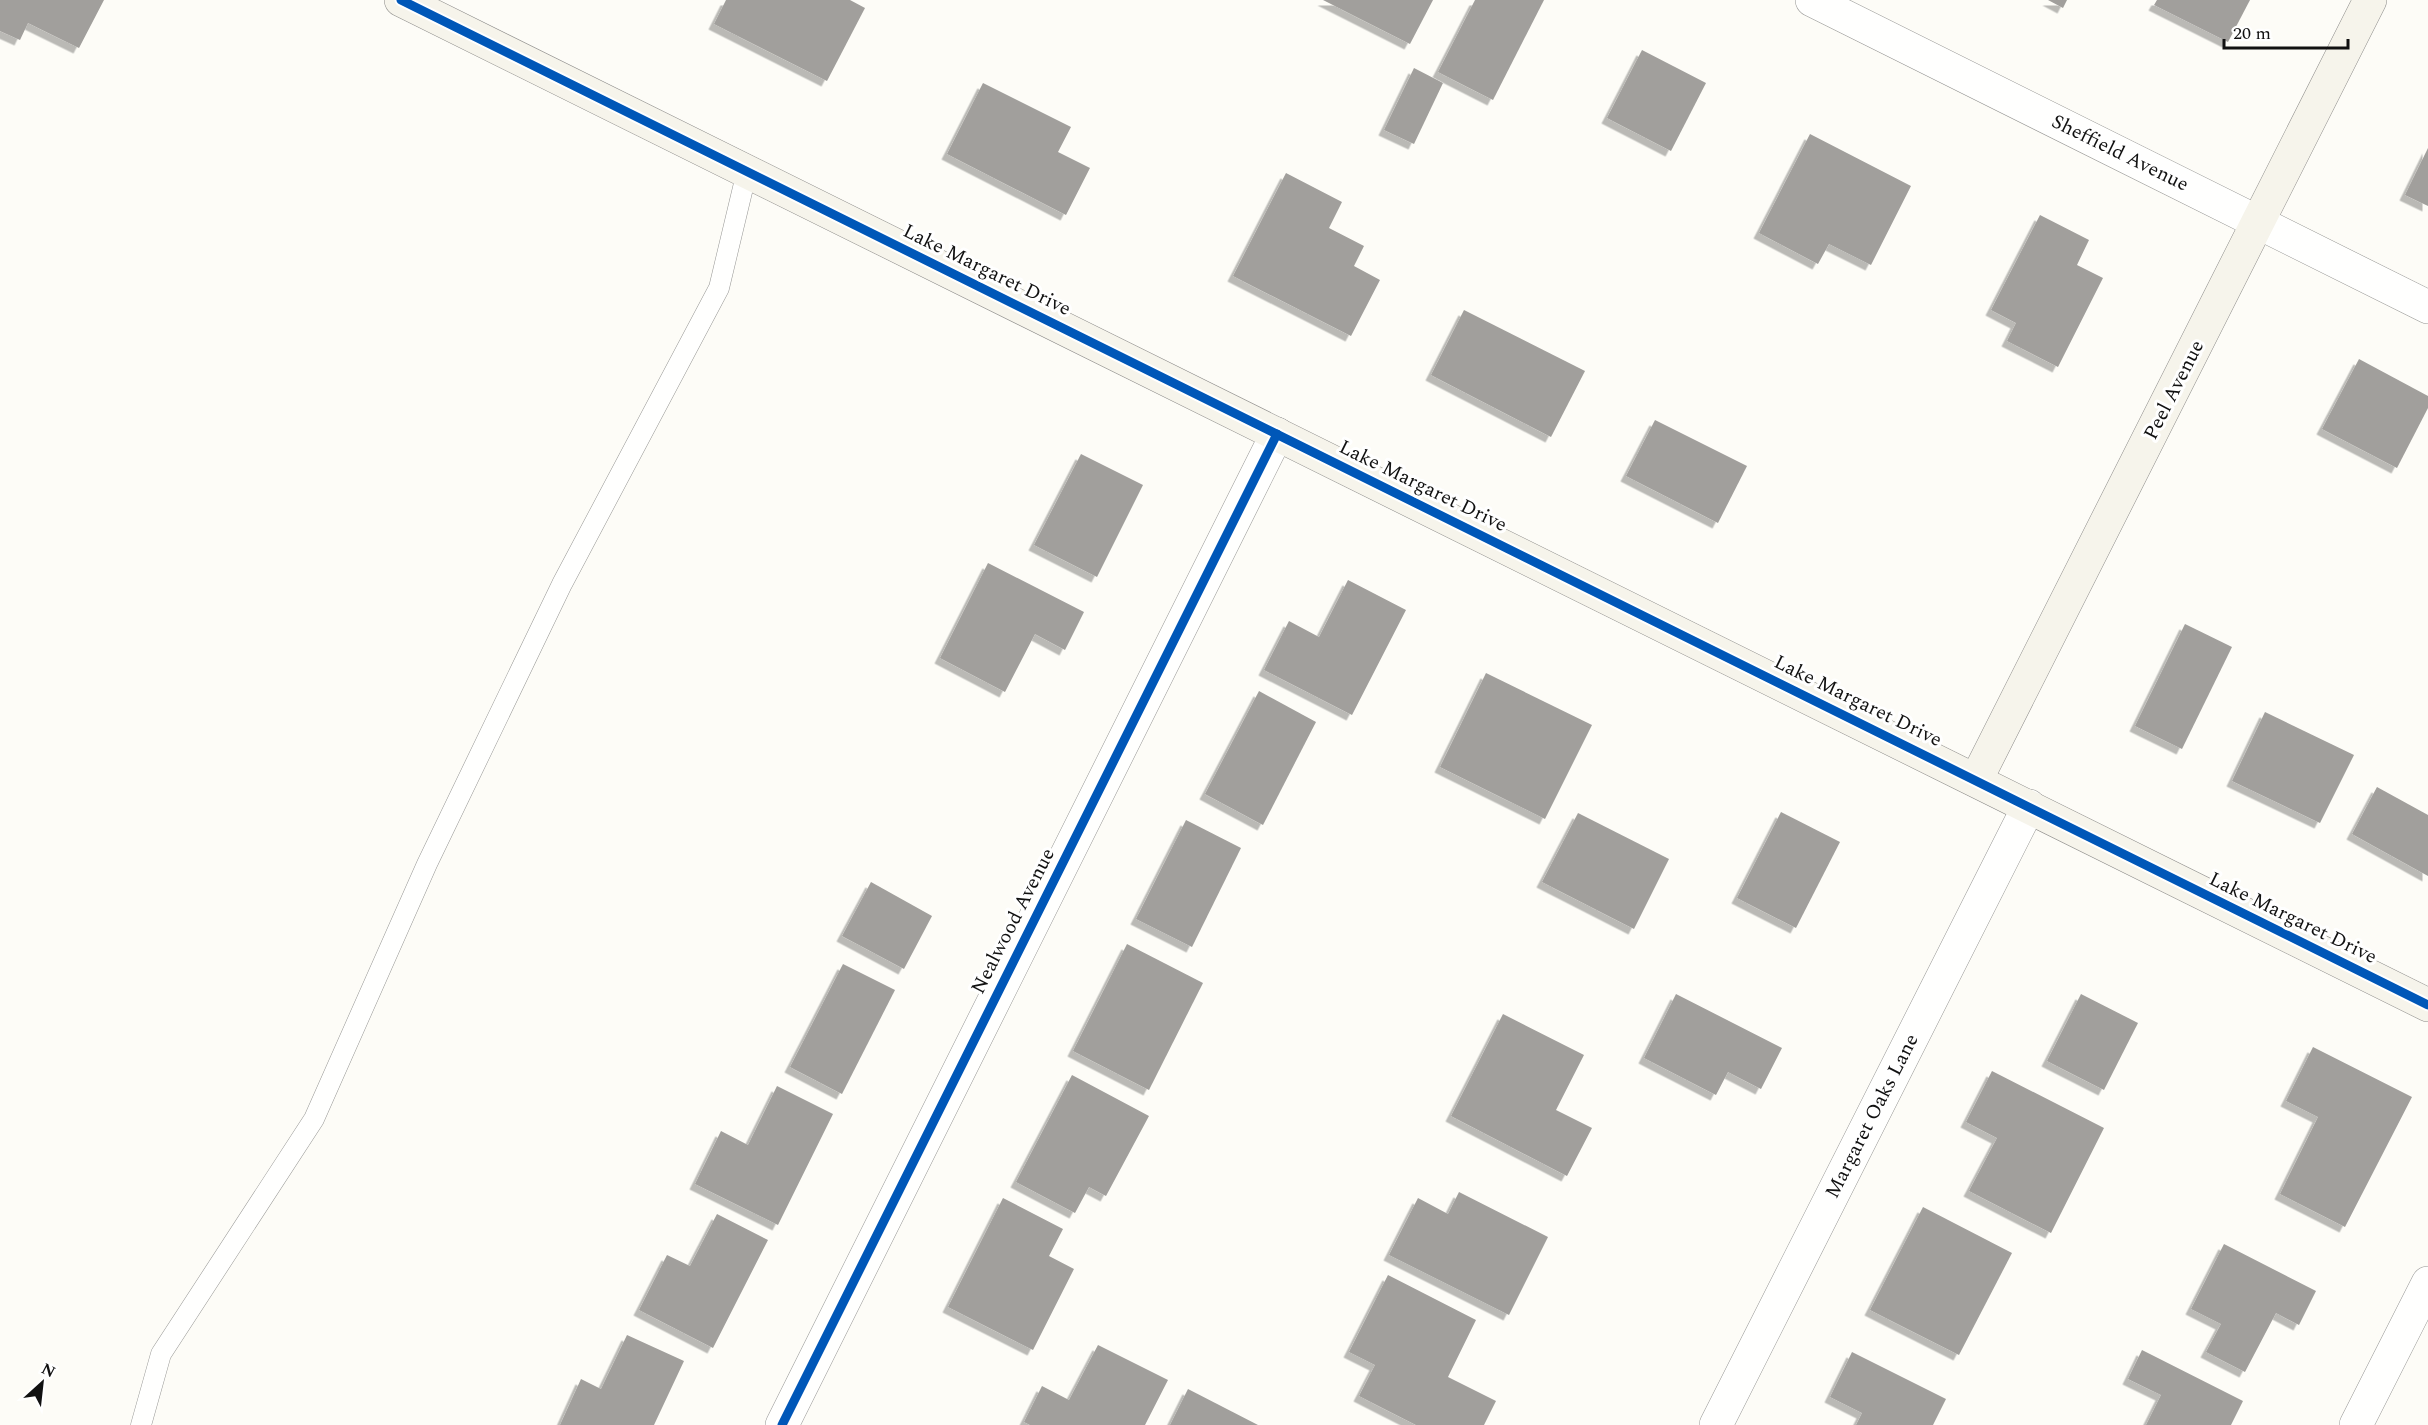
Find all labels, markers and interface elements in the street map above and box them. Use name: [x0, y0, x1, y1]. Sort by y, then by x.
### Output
scale bar: [2224, 12, 2348, 50]
text: 20 m: [2233, 20, 2271, 47]
street label: Sheffield Avenue: [2046, 107, 2194, 199]
street label: Lake Margaret Drive: [898, 216, 1076, 324]
street label: Peel Avenue: [2136, 335, 2212, 445]
street label: Lake Margaret Drive: [1334, 432, 1512, 540]
street label: Lake Margaret Drive: [1769, 647, 1947, 755]
street label: Nealwood Avenue: [963, 843, 1063, 999]
street label: Lake Margaret Drive: [2204, 864, 2382, 972]
street label: Margaret Oaks Lane: [1818, 1029, 1926, 1203]
north arrow: [12, 1353, 72, 1413]
text: N: [37, 1357, 60, 1384]

